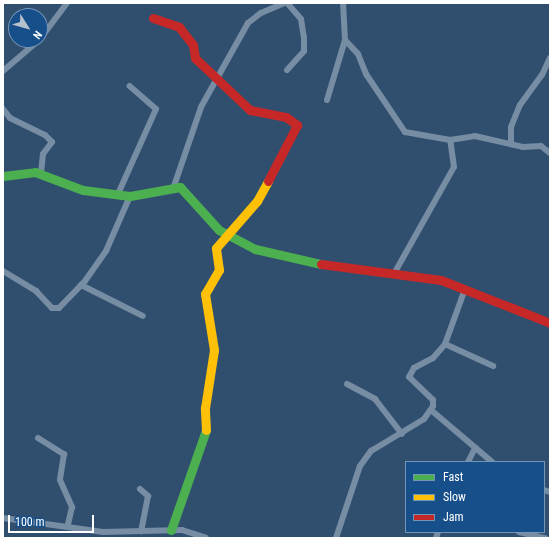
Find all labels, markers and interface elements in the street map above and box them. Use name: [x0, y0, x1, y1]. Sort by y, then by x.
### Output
north arrow: [8, 8, 48, 48]
text: N: [30, 28, 44, 42]
legend: [405, 461, 545, 533]
text: Fast: [443, 470, 463, 484]
text: Slow: [443, 490, 466, 504]
scale bar: [10, 507, 96, 533]
text: Jam: [443, 510, 464, 524]
text: 100 m: [15, 515, 45, 529]

